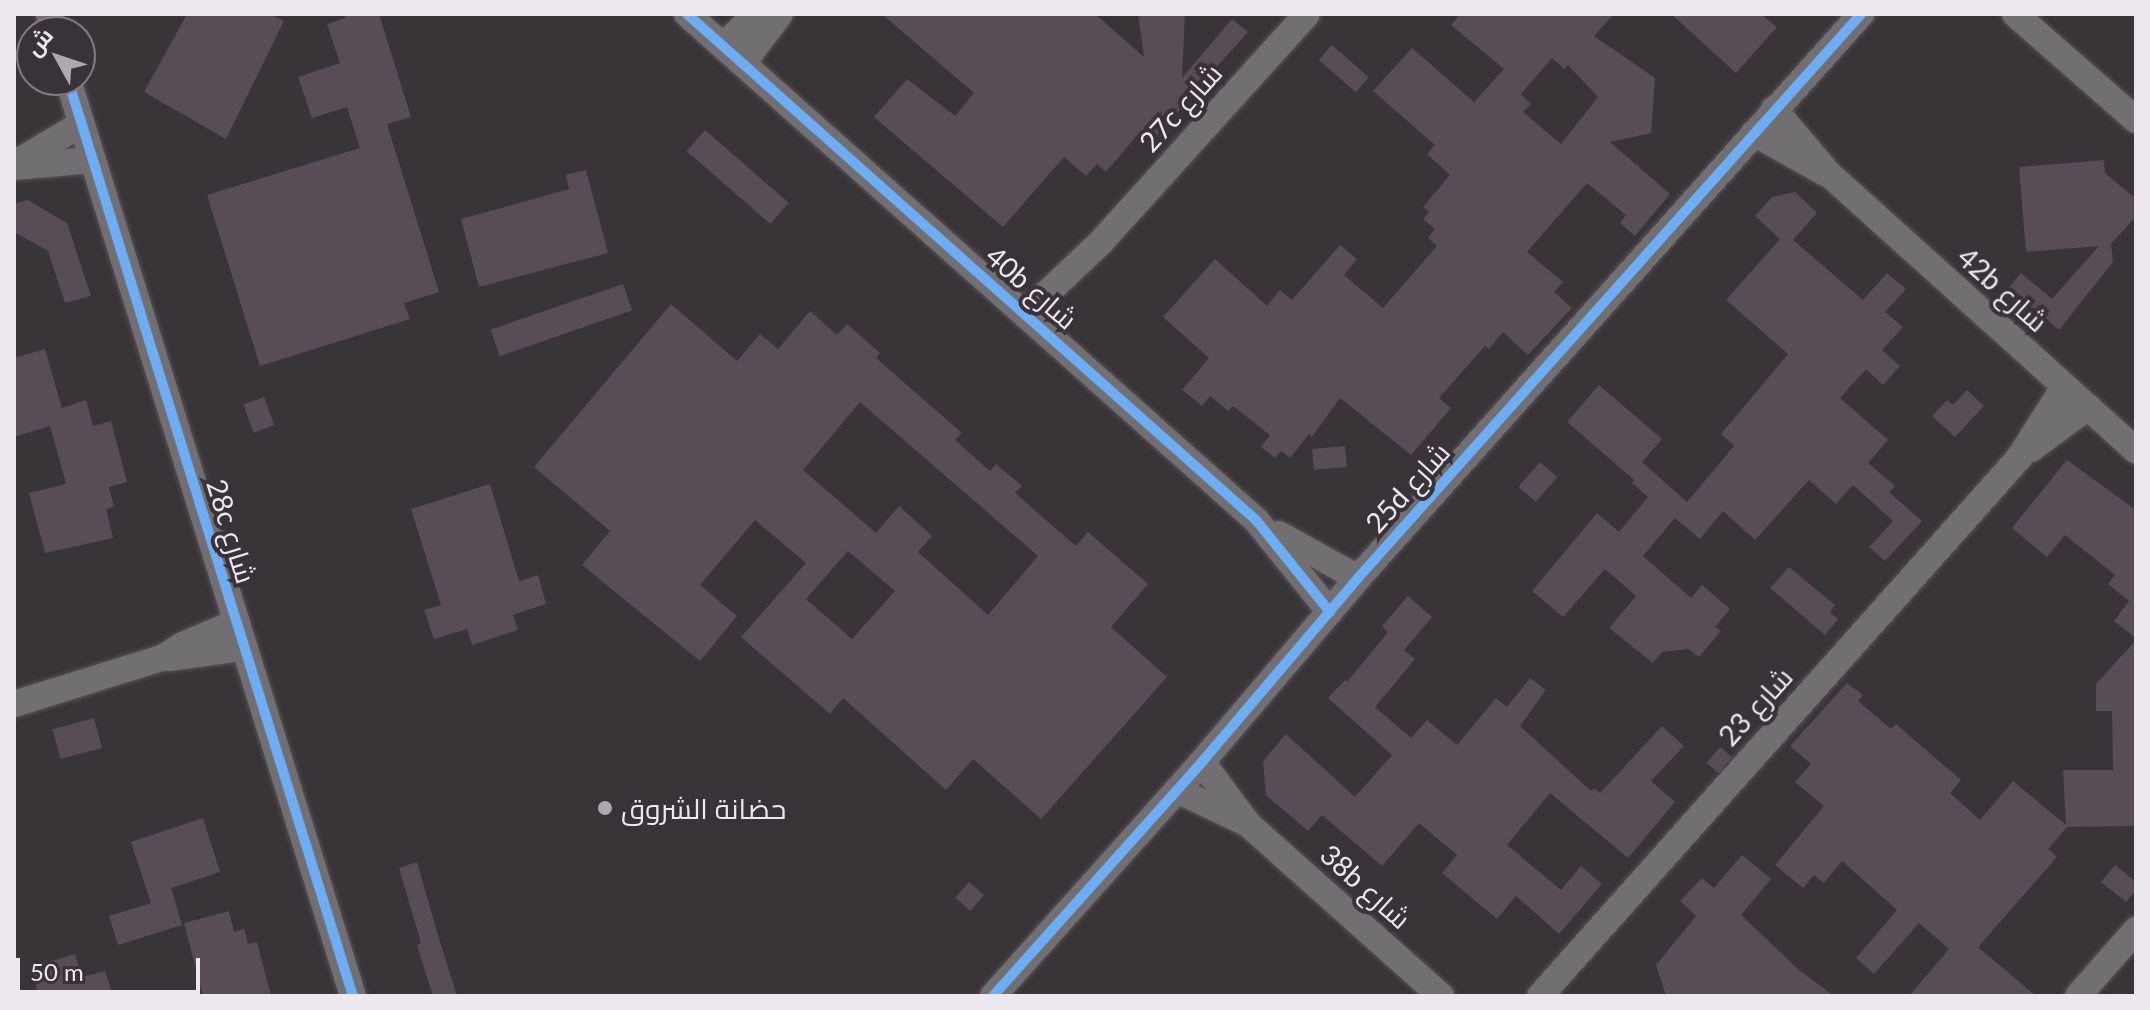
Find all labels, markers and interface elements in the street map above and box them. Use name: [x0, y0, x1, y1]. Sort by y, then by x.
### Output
north arrow: [16, 16, 96, 96]
text: ش: [19, 22, 58, 61]
street label: 27c شارع: [1132, 56, 1228, 158]
street label: 40b شارع: [980, 238, 1084, 336]
street label: 42b شارع: [1951, 240, 2055, 338]
street label: 25d شارع: [1358, 435, 1456, 539]
street label: 28c شارع: [200, 475, 264, 587]
street label: شارع 23: [1711, 660, 1799, 752]
place label: حضانة الشروق: [621, 791, 786, 825]
marker: حضانة الشروق: [596, 799, 614, 817]
street label: 38b شارع: [1314, 837, 1418, 935]
scale bar: [20, 942, 204, 992]
text: 50 m: [30, 957, 84, 986]

